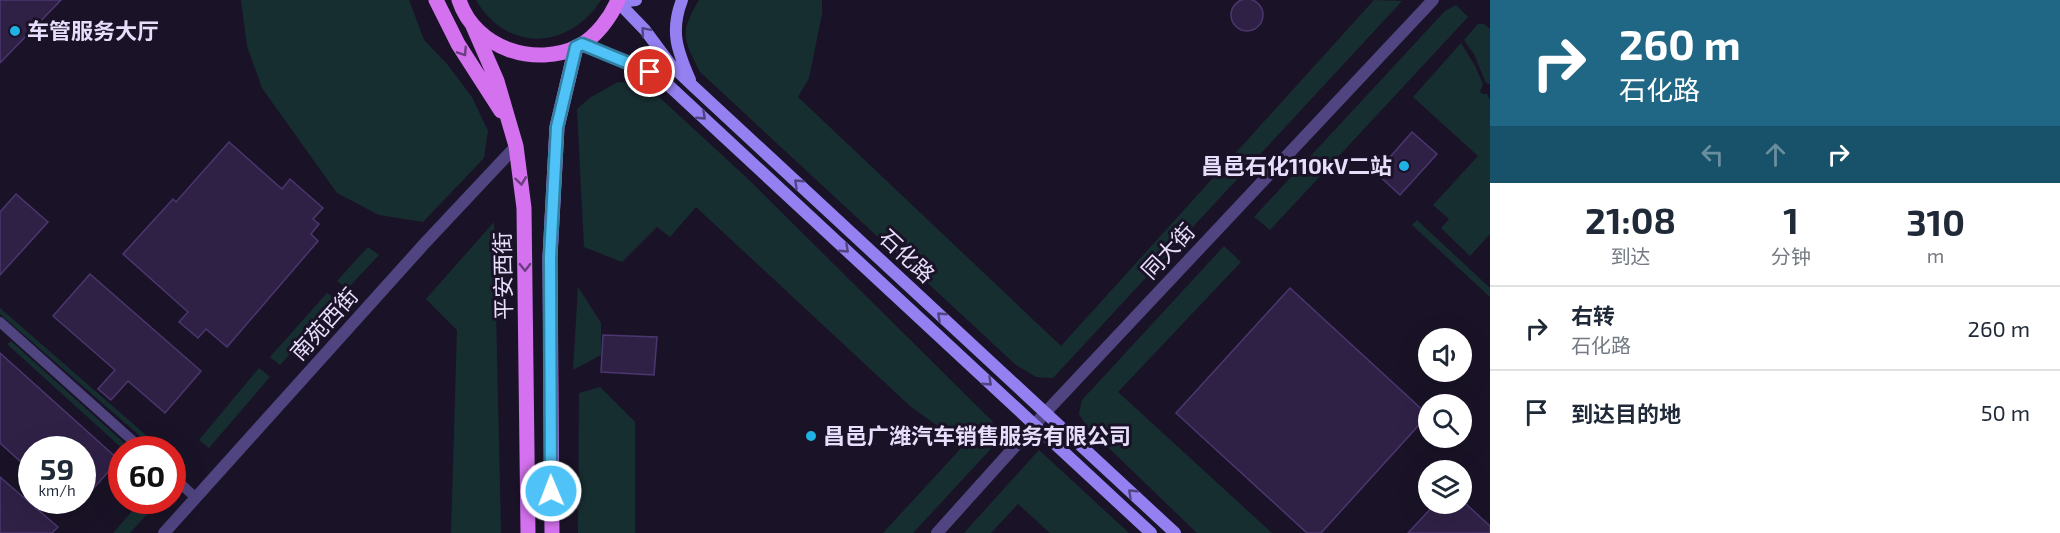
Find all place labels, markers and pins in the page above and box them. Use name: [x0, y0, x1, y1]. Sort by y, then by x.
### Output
place label: 车管服务大厅: [27, 17, 159, 43]
marker: 车管服务大厅: [8, 24, 22, 38]
pin: [624, 46, 675, 97]
place label: 昌邑石化110kV二站: [1201, 152, 1392, 178]
marker: 昌邑石化110kV二站: [1397, 159, 1411, 173]
place label: 昌邑广潍汽车销售服务有限公司: [823, 422, 1131, 448]
marker: 昌邑广潍汽车销售服务有限公司: [804, 429, 818, 443]

